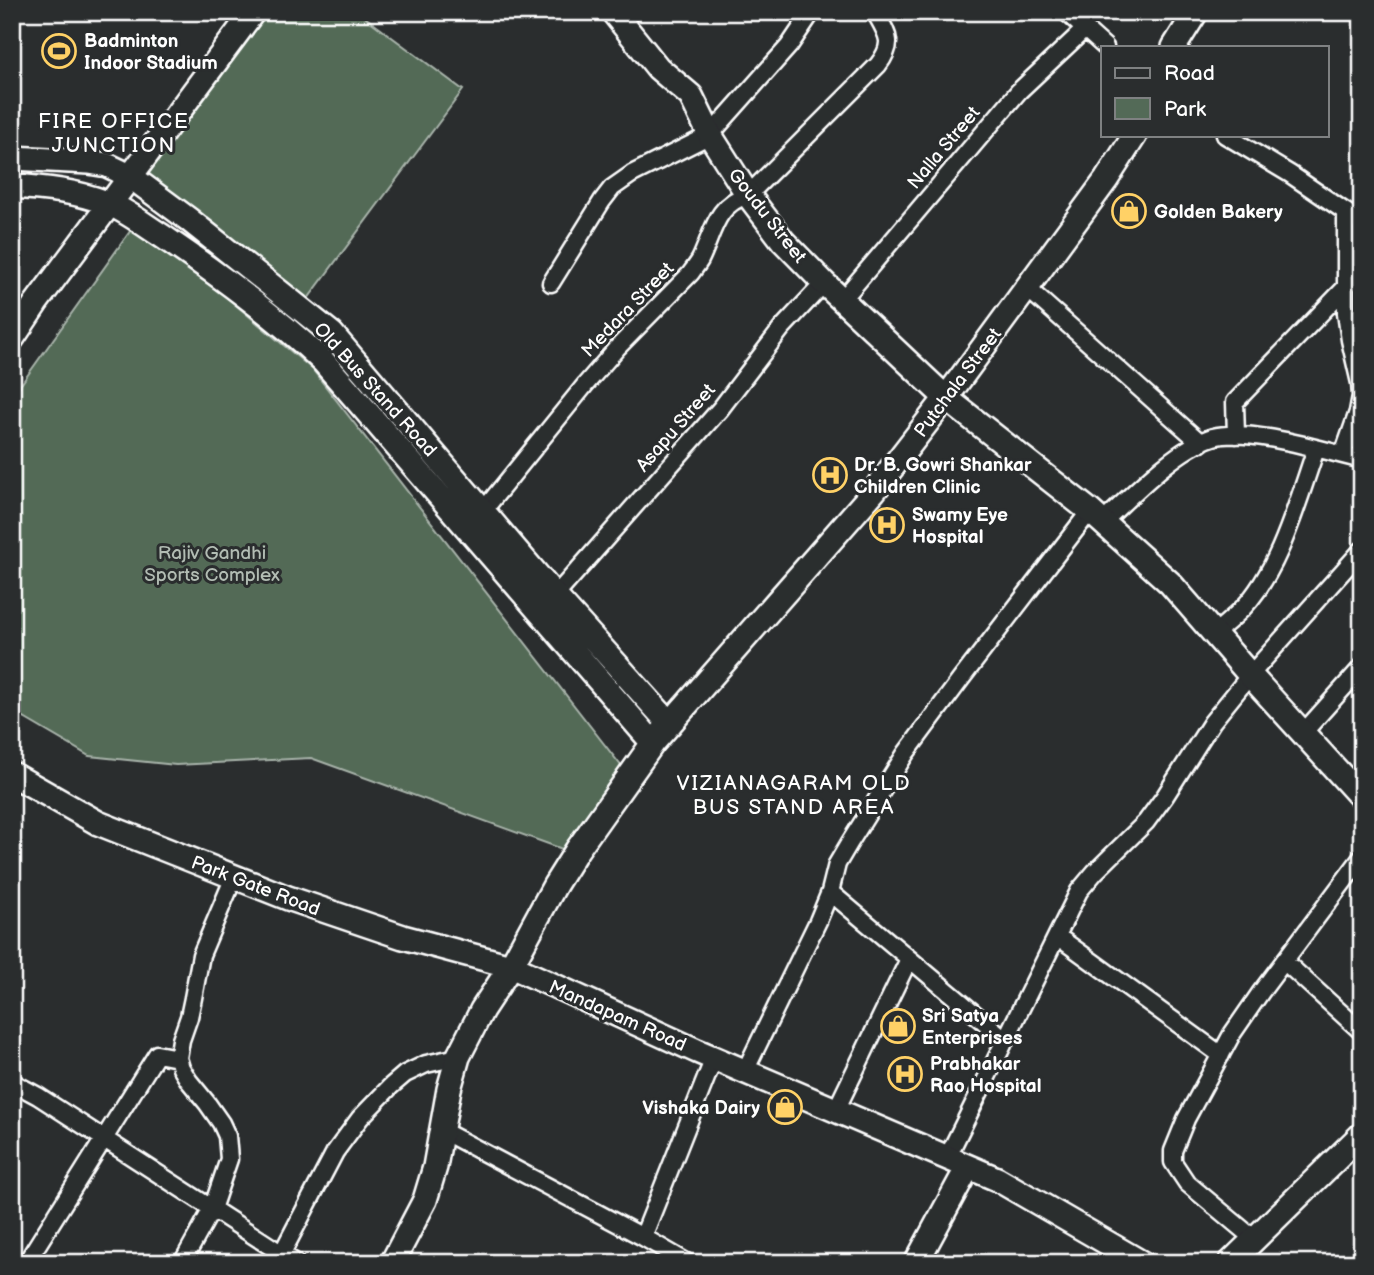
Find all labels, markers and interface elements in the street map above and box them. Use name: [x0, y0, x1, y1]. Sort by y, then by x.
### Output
place label: Badminton Indoor Stadium: [84, 30, 218, 75]
sports icon: Badminton Indoor Stadium: [40, 32, 78, 70]
legend: [1101, 46, 1328, 136]
text: Road: [1164, 61, 1215, 86]
text: Park: [1164, 97, 1207, 122]
street label: Nalla Street: [903, 102, 986, 194]
district label: FIRE OFFICE JUNCTION: [38, 109, 190, 158]
street label: Goudu Street: [723, 164, 811, 268]
shop icon: Golden Bakery: [1110, 192, 1148, 230]
place label: Golden Bakery: [1154, 201, 1283, 224]
street label: Medara Street: [577, 258, 679, 362]
street label: Old Bus Stand Road: [309, 318, 441, 462]
street label: Putchala Street: [910, 324, 1007, 442]
street label: Asapu Street: [632, 379, 721, 477]
place label: Dr. B. Gowri Shankar Children Clinic: [854, 454, 1032, 499]
hospital icon: Dr. B. Gowri Shankar Children Clinic: [811, 456, 849, 494]
place label: Swamy Eye Hospital: [912, 504, 1008, 549]
hospital icon: Swamy Eye Hospital: [868, 506, 906, 544]
park label: Rajiv Gandhi Sports Complex: [144, 542, 280, 587]
district label: VIZIANAGARAM OLD BUS STAND AREA: [677, 771, 911, 820]
street label: Park Gate Road: [188, 851, 323, 921]
street label: Mandapam Road: [545, 976, 690, 1057]
place label: Sri Satya Enterprises: [922, 1005, 1022, 1050]
shop icon: Sri Satya Enterprises: [879, 1007, 917, 1045]
place label: Prabhakar Rao Hospital: [930, 1053, 1041, 1098]
hospital icon: Prabhakar Rao Hospital: [886, 1055, 924, 1093]
shop icon: Vishaka Dairy: [766, 1088, 804, 1126]
place label: Vishaka Dairy: [642, 1097, 760, 1120]

